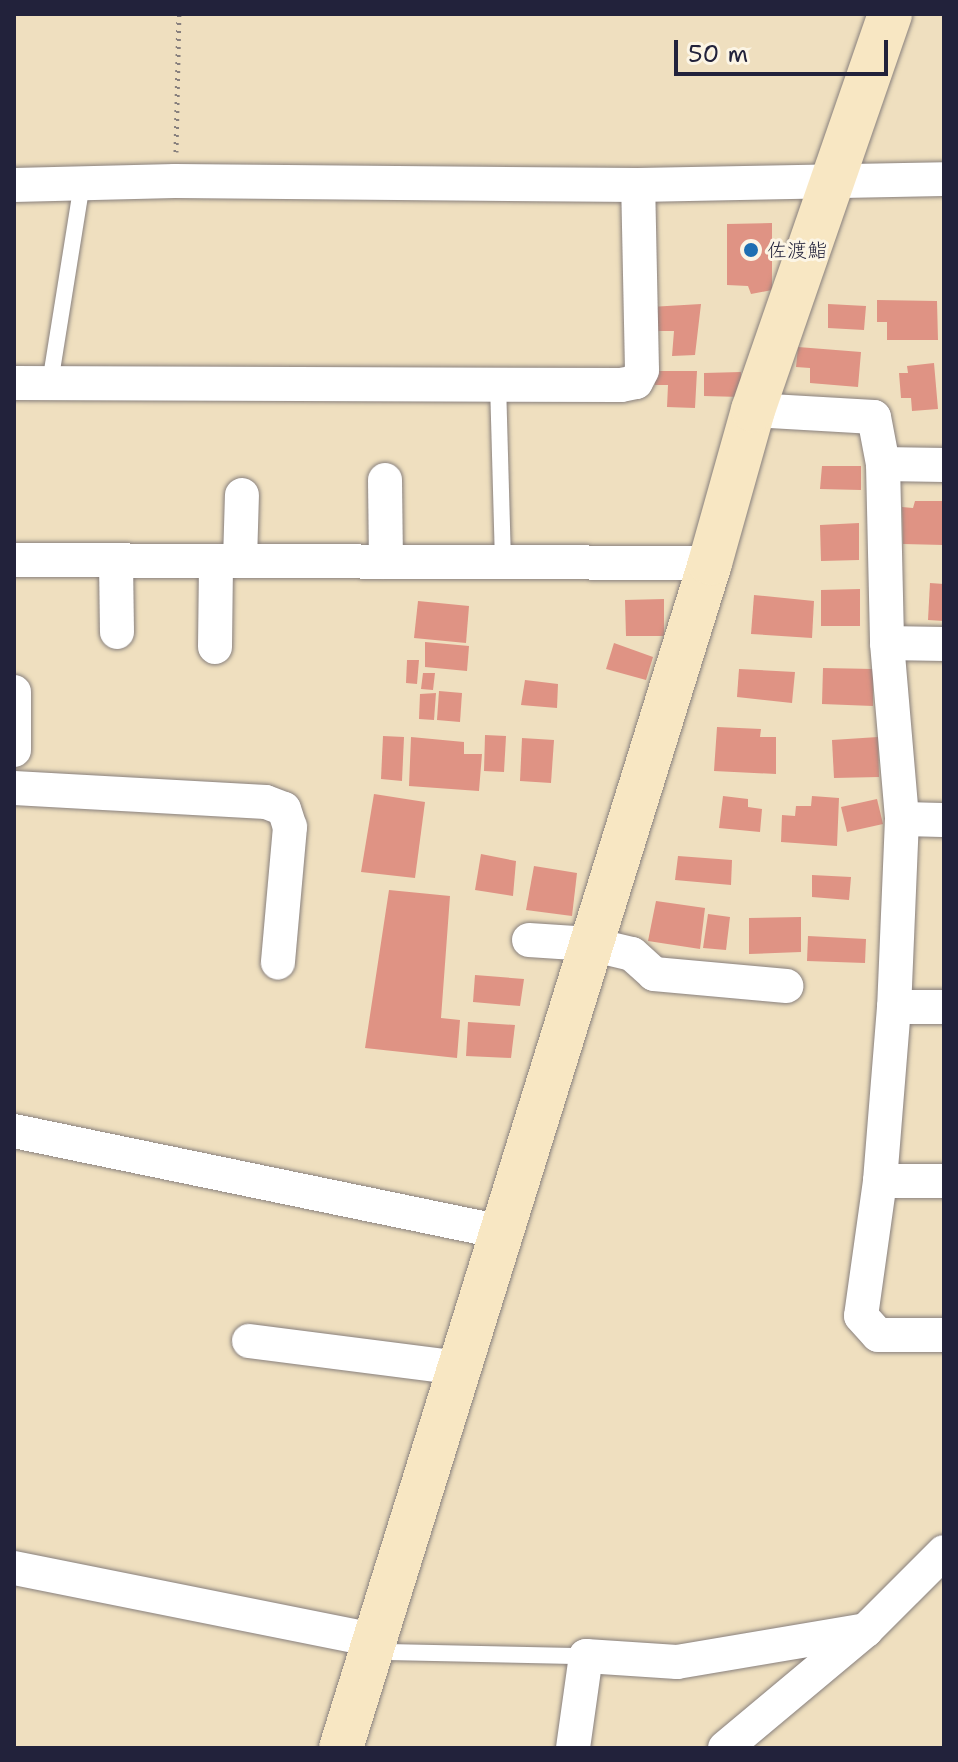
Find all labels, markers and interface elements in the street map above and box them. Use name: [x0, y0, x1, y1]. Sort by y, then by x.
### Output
scale bar: [678, 24, 892, 74]
text: 50 m: [688, 38, 748, 70]
place label: 佐渡鮨: [767, 238, 827, 262]
marker: 佐渡鮨: [742, 241, 760, 259]

